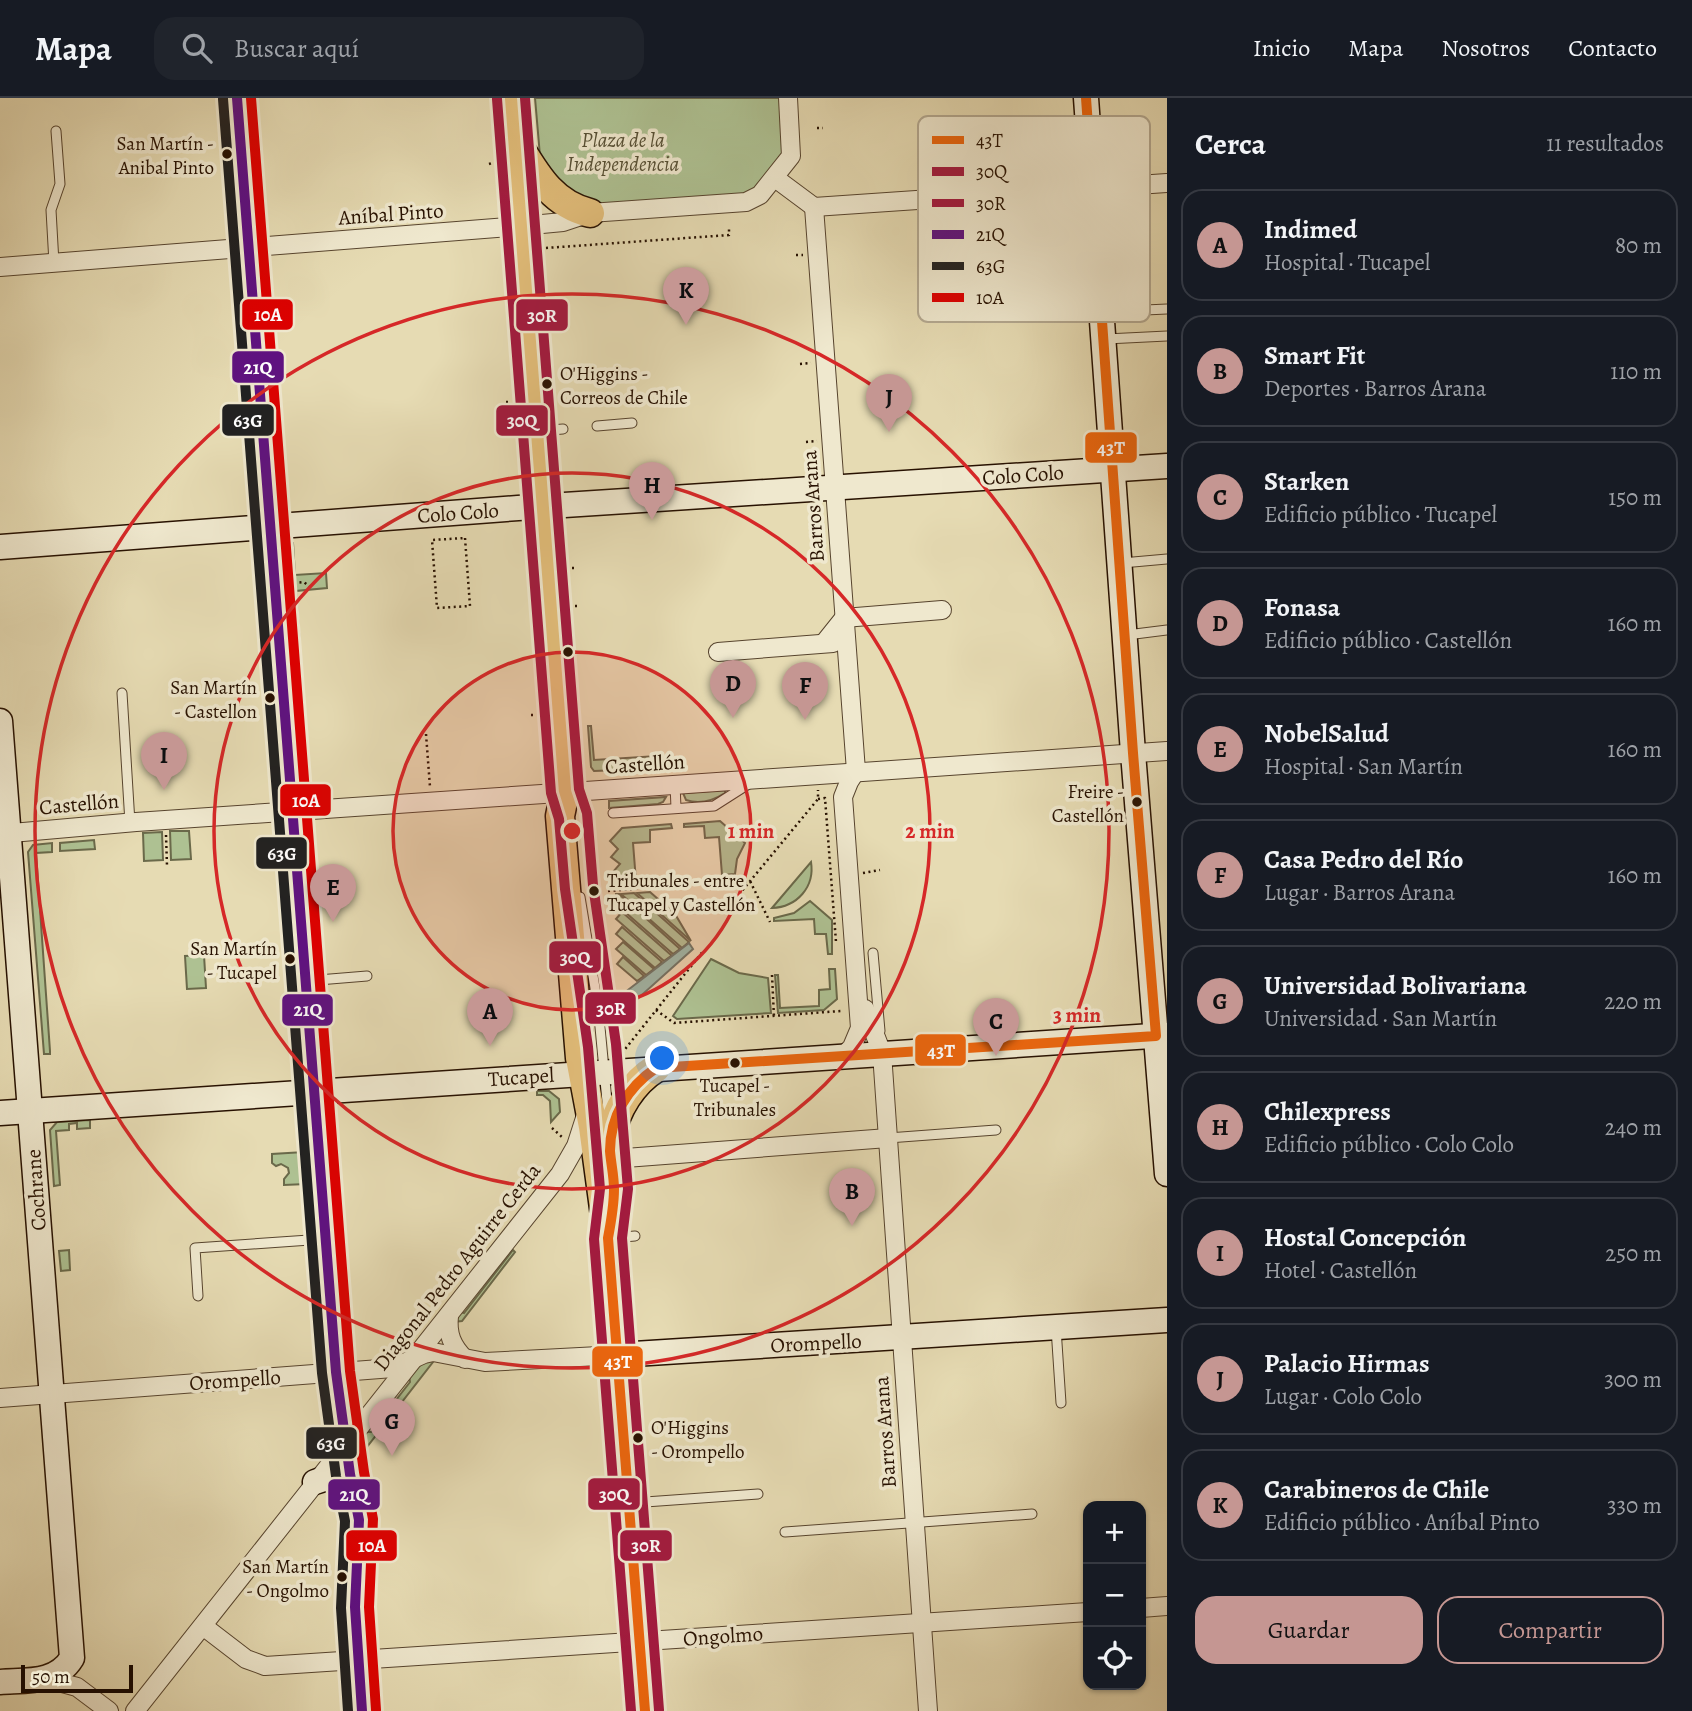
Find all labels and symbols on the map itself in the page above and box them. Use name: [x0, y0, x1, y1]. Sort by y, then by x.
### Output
legend: [918, 116, 1150, 322]
park label: Plaza de la Independencia: [567, 126, 680, 178]
text: 43T: [976, 128, 1004, 154]
place label: San Martín - Anibal Pinto: [117, 131, 214, 181]
marker: San Martín - Anibal Pinto: [220, 147, 234, 161]
text: 30Q: [976, 159, 1010, 185]
text: 30R: [976, 191, 1006, 217]
street label: Aníbal Pinto: [337, 196, 444, 232]
text: 21Q: [976, 222, 1008, 248]
text: 63G: [976, 254, 1005, 280]
pin: K: [663, 267, 709, 325]
text: 10A: [976, 285, 1005, 311]
line badge: 10A: [241, 298, 294, 331]
line badge: 30R: [515, 298, 569, 332]
text: 10A: [254, 302, 283, 328]
text: 30R: [527, 303, 558, 329]
line badge: 21Q: [231, 350, 285, 384]
text: 21Q: [244, 355, 276, 381]
place label: O'Higgins - Correos de Chile: [560, 361, 688, 411]
pin: J: [866, 374, 912, 432]
marker: O'Higgins - Correos de Chile: [540, 377, 554, 391]
line badge: 63G: [221, 403, 275, 437]
line badge: 30Q: [495, 404, 549, 437]
text: 63G: [233, 408, 263, 434]
text: 30Q: [507, 408, 540, 434]
line badge: 43T: [1084, 431, 1138, 464]
text: 43T: [1097, 435, 1125, 461]
street label: Barros Arana: [795, 449, 831, 563]
street label: Colo Colo: [981, 458, 1065, 492]
pin: H: [629, 462, 675, 520]
street label: Colo Colo: [416, 496, 500, 530]
unlabelled marker: [561, 645, 575, 659]
pin: D: [710, 660, 756, 718]
pin: F: [782, 662, 828, 720]
place label: San Martín - Castellon: [170, 675, 257, 725]
marker: San Martín - Castellon: [263, 691, 277, 705]
pin: I: [141, 732, 187, 790]
street label: Castellón: [604, 747, 686, 781]
place label: Freire - Castellón: [1052, 779, 1124, 829]
line badge: 10A: [279, 783, 332, 817]
street label: Castellón: [38, 787, 120, 821]
text: 10A: [292, 788, 321, 814]
marker: Freire - Castellón: [1130, 795, 1144, 809]
text: 1 min: [728, 817, 775, 845]
text: 2 min: [905, 817, 955, 845]
centre of rings: [560, 819, 584, 843]
line badge: 63G: [255, 836, 308, 870]
text: 63G: [267, 841, 297, 867]
pin: E: [310, 864, 356, 922]
place label: Tribunales - entre Tucapel y Castellón: [607, 868, 755, 918]
marker: Tribunales - entre Tucapel y Castellón: [587, 884, 601, 898]
place label: San Martín - Tucapel: [190, 936, 277, 986]
line badge: 30Q: [548, 940, 602, 974]
text: 30Q: [560, 945, 593, 971]
marker: San Martín - Tucapel: [283, 952, 297, 966]
pin: A: [467, 988, 513, 1046]
line badge: 30R: [584, 991, 637, 1025]
line badge: 21Q: [281, 993, 334, 1027]
text: 30R: [596, 996, 627, 1022]
text: 21Q: [294, 997, 326, 1023]
pin: C: [973, 998, 1019, 1056]
text: 3 min: [1053, 1001, 1101, 1029]
line badge: 43T: [914, 1033, 967, 1067]
text: 43T: [927, 1038, 955, 1064]
your location: [645, 1041, 679, 1075]
marker: Tucapel - Tribunales: [728, 1056, 742, 1070]
street label: Tucapel: [487, 1061, 555, 1093]
place label: Tucapel - Tribunales: [694, 1073, 776, 1123]
street label: Cochrane: [19, 1148, 53, 1232]
street label: Diagonal Pedro Aguirre Cerda: [367, 1157, 547, 1377]
pin: B: [829, 1168, 875, 1226]
street label: Orompello: [770, 1327, 862, 1359]
line badge: 43T: [591, 1345, 644, 1378]
text: 43T: [604, 1349, 632, 1375]
street label: Orompello: [188, 1363, 282, 1397]
street label: Barros Arana: [867, 1375, 903, 1489]
pin: G: [369, 1398, 415, 1456]
place label: O'Higgins - Orompello: [651, 1415, 744, 1465]
line badge: 63G: [305, 1426, 358, 1460]
text: 63G: [316, 1431, 346, 1457]
marker: O'Higgins - Orompello: [631, 1431, 645, 1445]
line badge: 30Q: [587, 1477, 641, 1511]
line badge: 21Q: [327, 1478, 381, 1511]
text: 21Q: [340, 1482, 372, 1508]
text: 30Q: [599, 1482, 632, 1508]
line badge: 10A: [345, 1529, 398, 1562]
line badge: 30R: [619, 1529, 673, 1562]
text: 10A: [358, 1533, 387, 1559]
text: 30R: [631, 1533, 662, 1559]
place label: San Martín - Ongolmo: [242, 1554, 329, 1604]
marker: San Martín - Ongolmo: [335, 1570, 349, 1584]
street label: Ongolmo: [682, 1619, 764, 1653]
scale bar: [21, 1662, 133, 1694]

